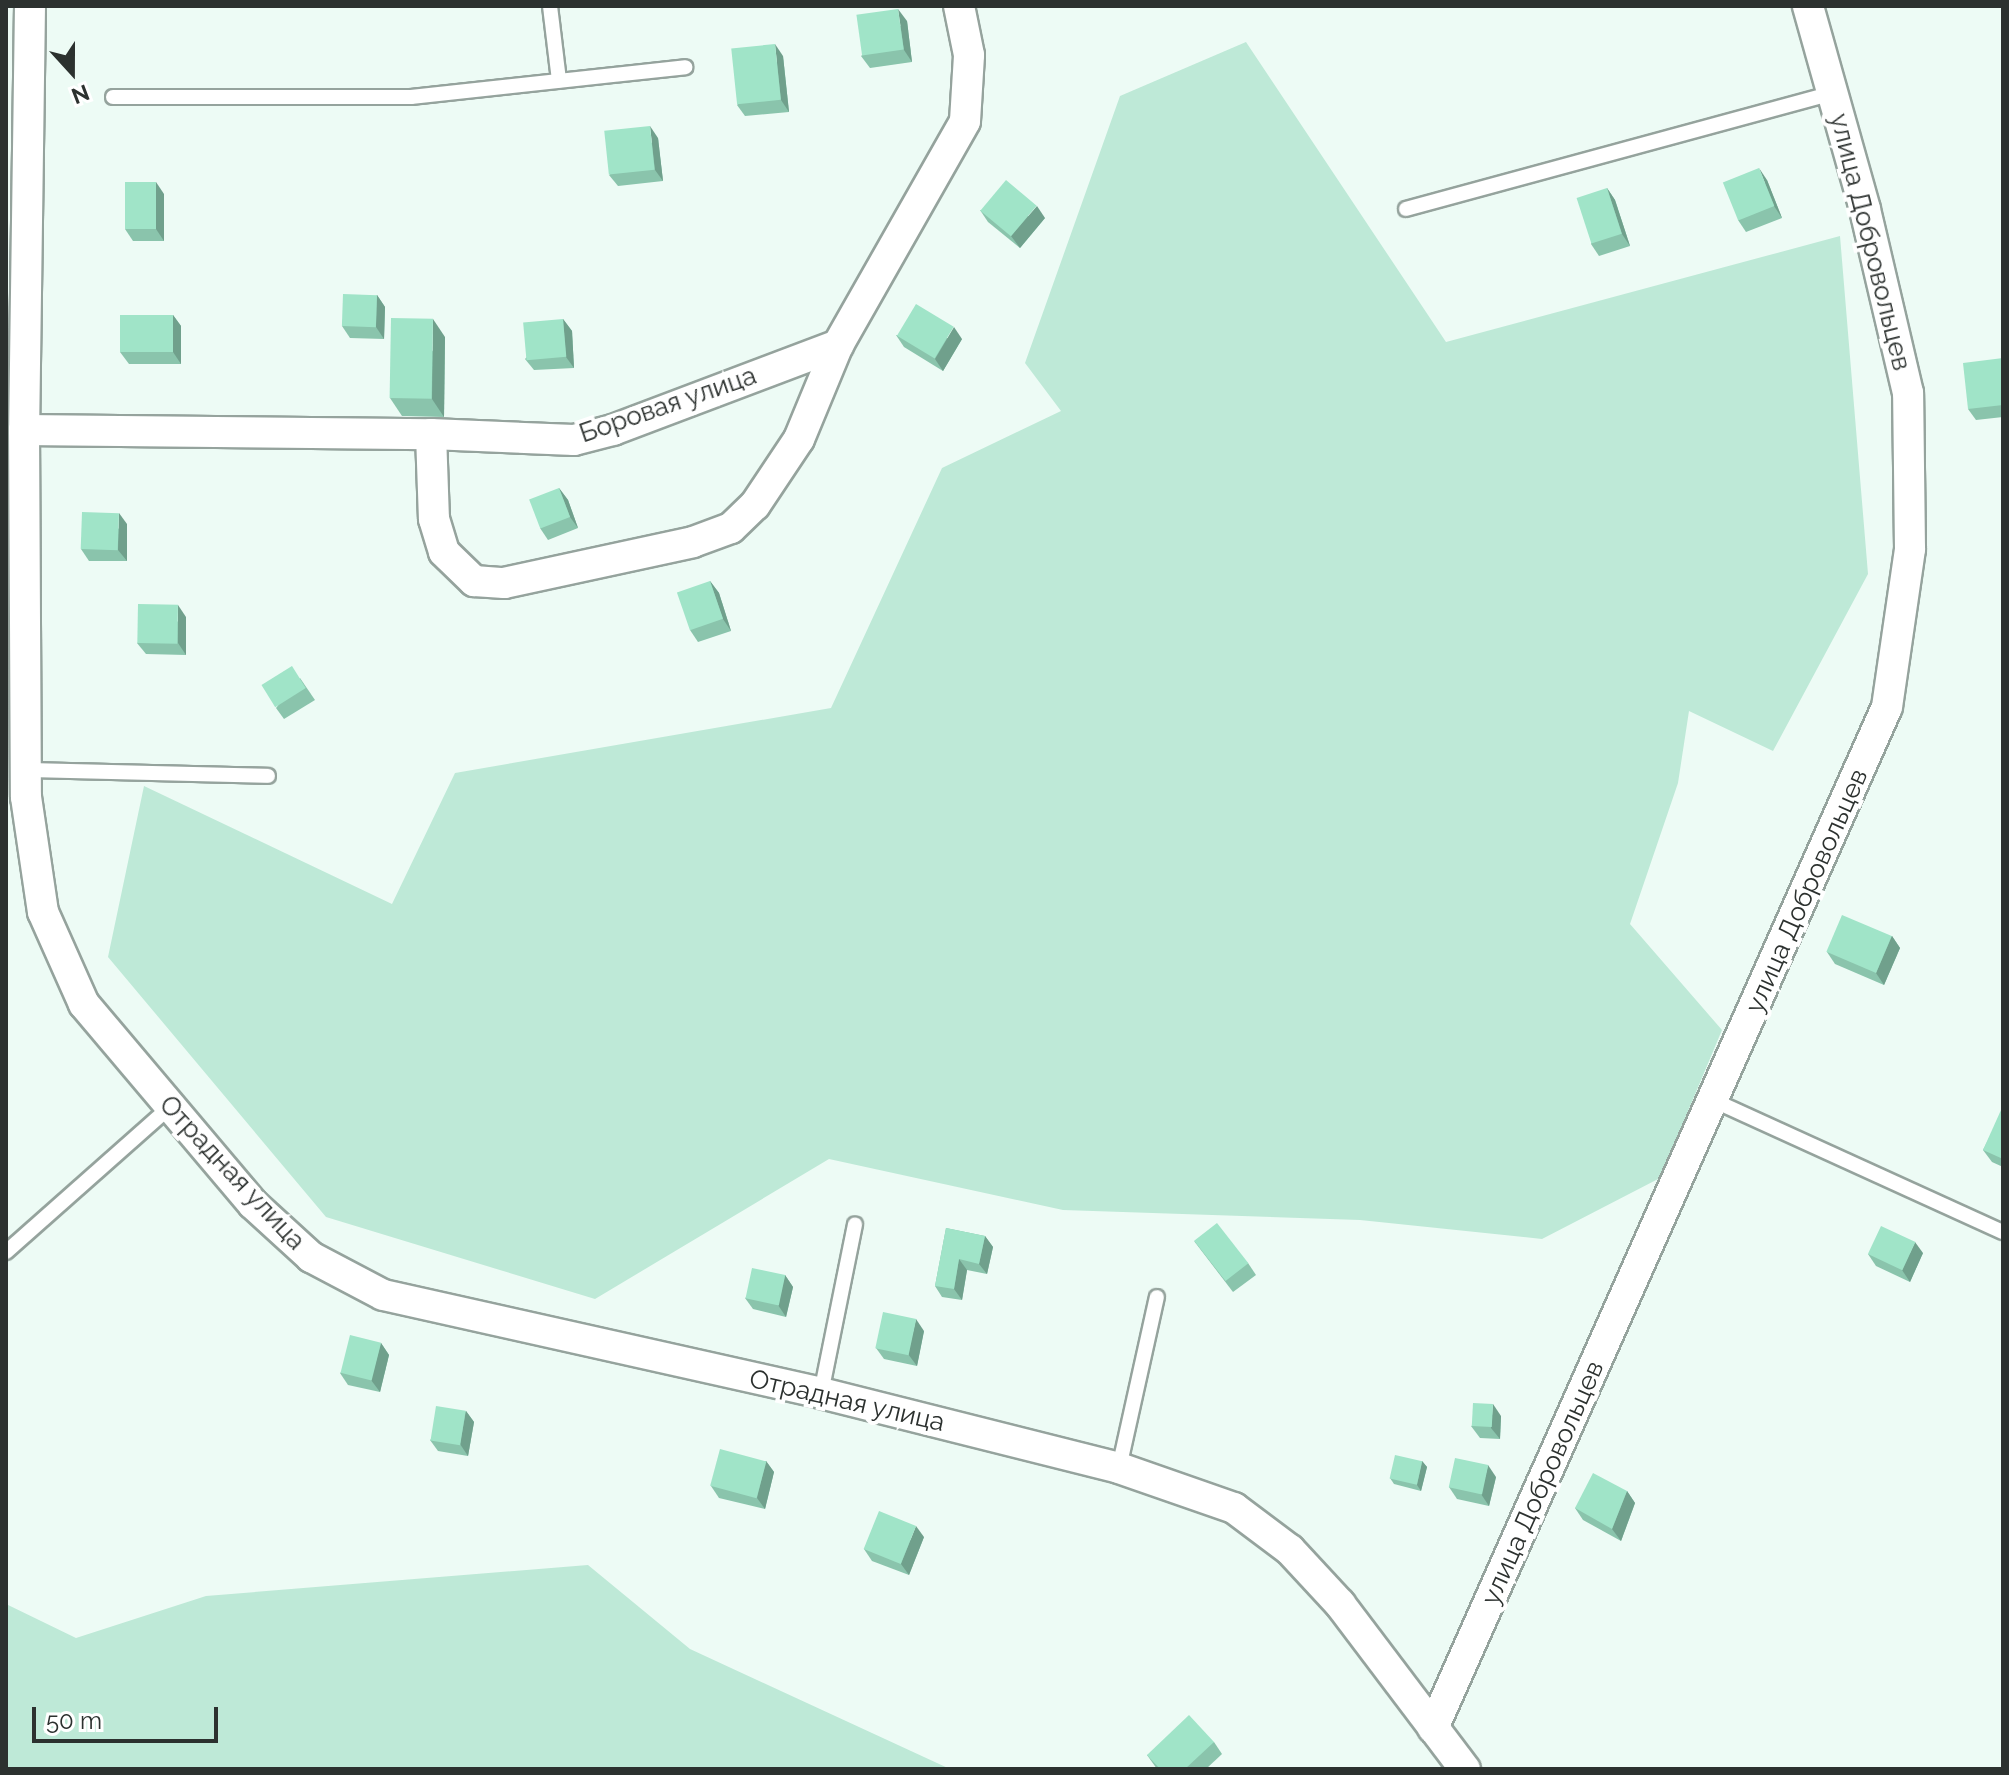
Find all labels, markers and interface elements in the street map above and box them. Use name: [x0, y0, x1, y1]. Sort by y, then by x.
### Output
north arrow: [32, 32, 112, 112]
text: N: [68, 79, 93, 110]
street label: улица Добровольцев: [1823, 110, 1917, 374]
street label: Боровая улица: [575, 360, 761, 450]
street label: улица Добровольцев: [1739, 764, 1875, 1018]
street label: Отрадная улица: [152, 1089, 312, 1257]
street label: улица Добровольцев: [1475, 1356, 1611, 1610]
street label: Отрадная улица: [746, 1363, 948, 1439]
scale bar: [36, 1691, 222, 1741]
text: 50 m: [46, 1706, 102, 1735]

